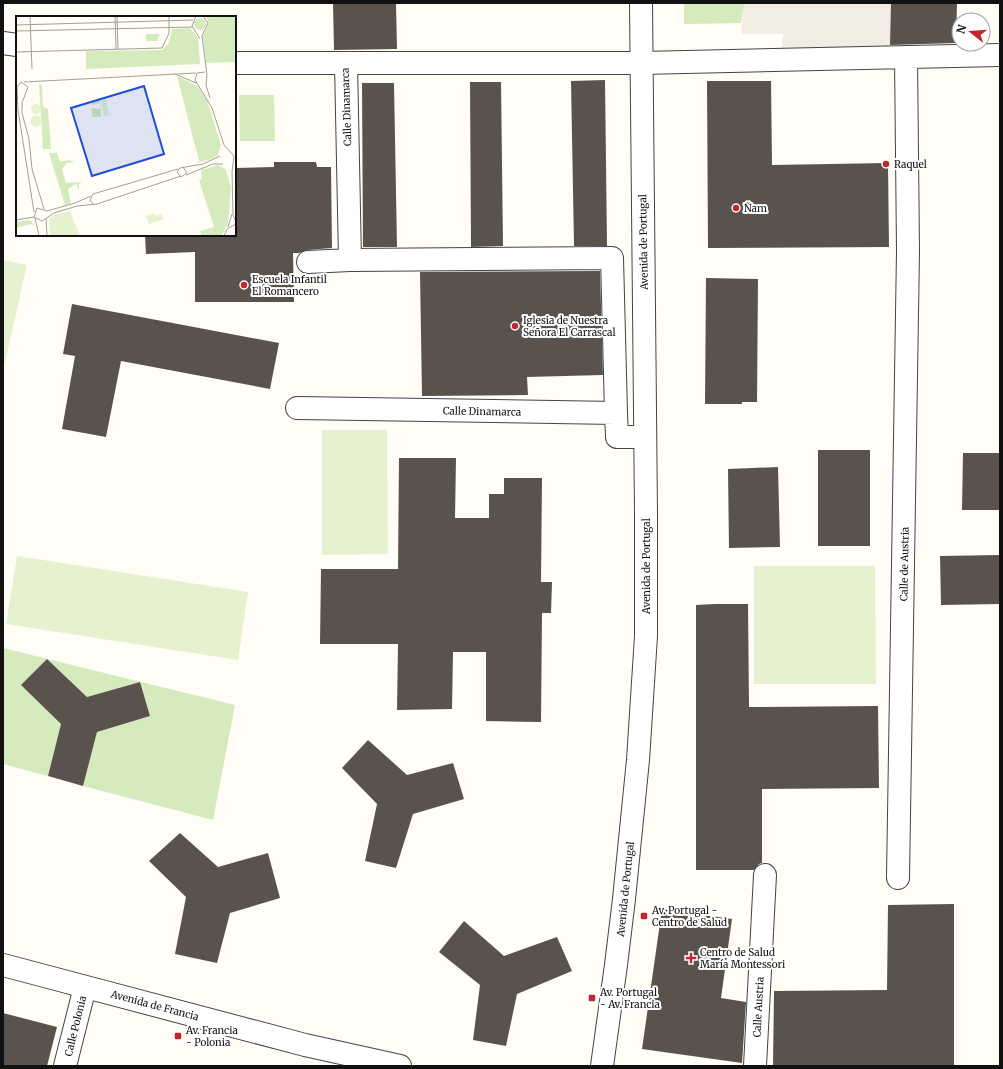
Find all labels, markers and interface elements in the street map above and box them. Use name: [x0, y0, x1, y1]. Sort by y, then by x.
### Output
north arrow: [951, 12, 991, 52]
inset map: [16, 16, 236, 236]
text: N: [953, 23, 969, 35]
street label: Calle Dinamarca: [339, 67, 354, 146]
place label: Raquel: [894, 158, 927, 171]
marker: Raquel: [881, 159, 891, 169]
street label: Avenida de Portugal: [636, 194, 651, 291]
place label: Ñam: [744, 202, 767, 215]
marker: Ñam: [731, 203, 741, 213]
place label: Escuela Infantil El Romancero: [252, 273, 327, 298]
marker: Escuela Infantil El Romancero: [239, 280, 249, 290]
place label: Iglesia de Nuestra Señora El Carrascal: [523, 314, 616, 339]
marker: Iglesia de Nuestra Señora El Carrascal: [510, 321, 520, 331]
street label: Calle Dinamarca: [443, 404, 522, 419]
street label: Avenida de Portugal: [640, 518, 653, 615]
street label: Calle de Austria: [897, 526, 912, 601]
street label: Avenida de Portugal: [614, 841, 637, 938]
place label: Av. Portugal - Centro de Salud: [651, 904, 727, 929]
marker: Av. Portugal - Centro de Salud: [639, 911, 649, 921]
place label: Centro de Salud María Montessori: [700, 946, 785, 971]
marker: Centro de Salud María Montessori: [685, 952, 697, 964]
street label: Calle Austria: [750, 976, 767, 1038]
place label: Av. Portugal - Av. Francia: [599, 986, 661, 1011]
street label: Avenida de Francia: [109, 987, 201, 1024]
marker: Av. Portugal - Av. Francia: [587, 993, 597, 1003]
street label: Calle Polonia: [62, 994, 89, 1058]
place label: Av. Francia - Polonia: [185, 1024, 238, 1049]
marker: Av. Francia - Polonia: [173, 1031, 183, 1041]

